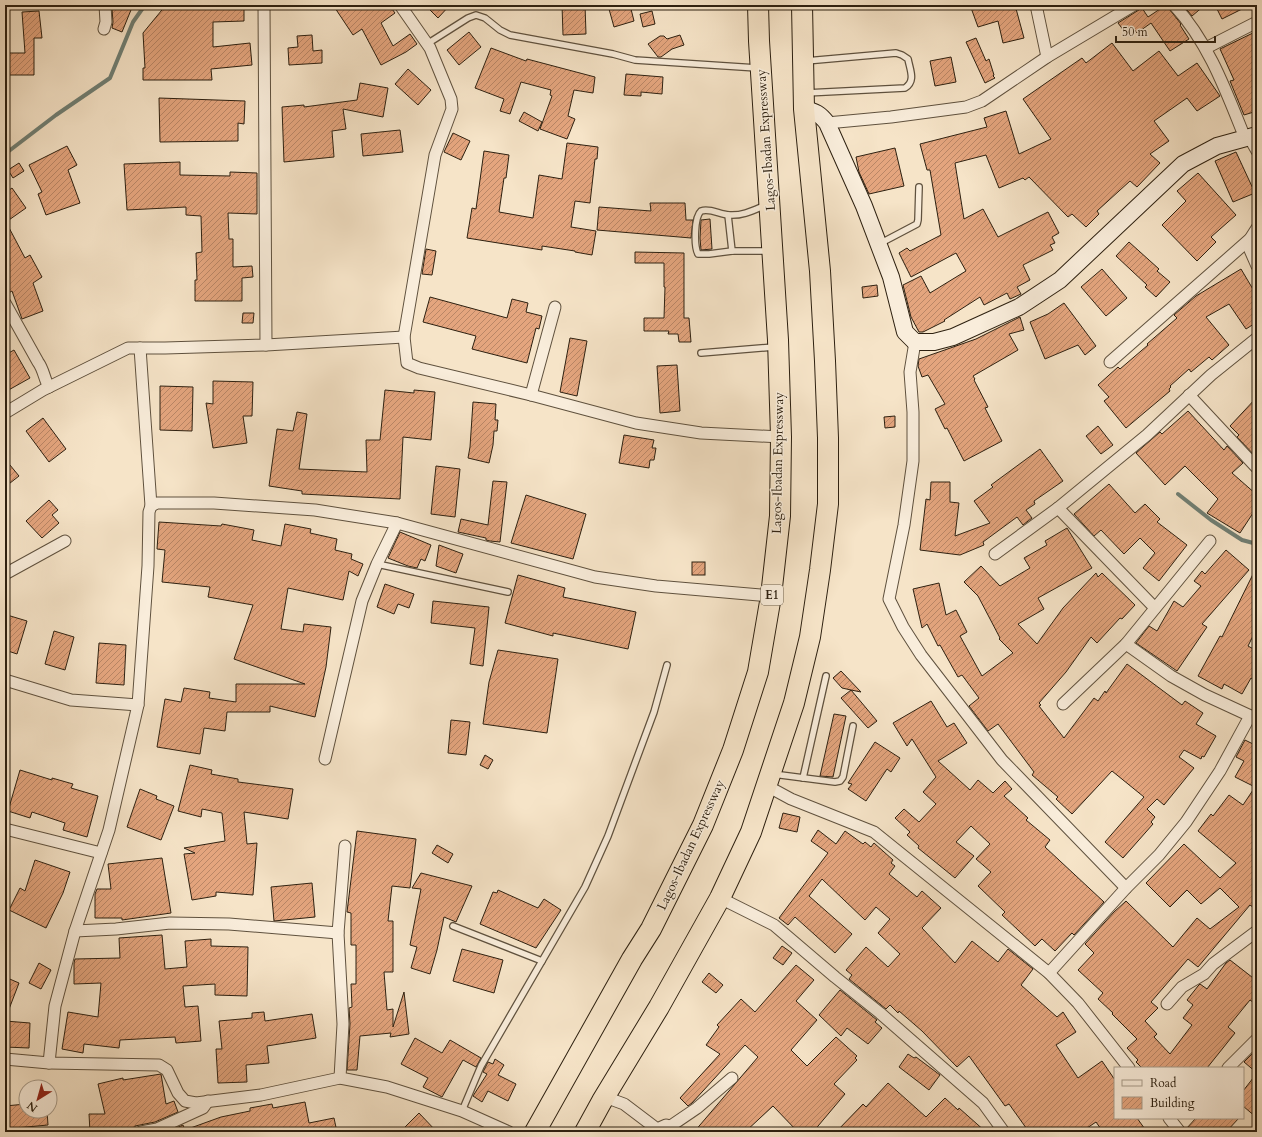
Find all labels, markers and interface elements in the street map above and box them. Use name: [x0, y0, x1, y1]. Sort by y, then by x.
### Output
scale bar: [1116, 18, 1215, 44]
text: 50 m: [1122, 24, 1149, 40]
street label: Lagos-Ibadan Expressway: [752, 68, 780, 211]
street label: Lagos-Ibadan Expressway: [768, 392, 788, 534]
road number: E1: [761, 585, 783, 605]
street label: Lagos-Ibadan Expressway: [653, 777, 729, 913]
legend: [1114, 1067, 1244, 1119]
text: Road: [1150, 1075, 1177, 1091]
north arrow: [18, 1079, 58, 1119]
text: Building: [1150, 1095, 1195, 1111]
text: N: [24, 1097, 41, 1115]

